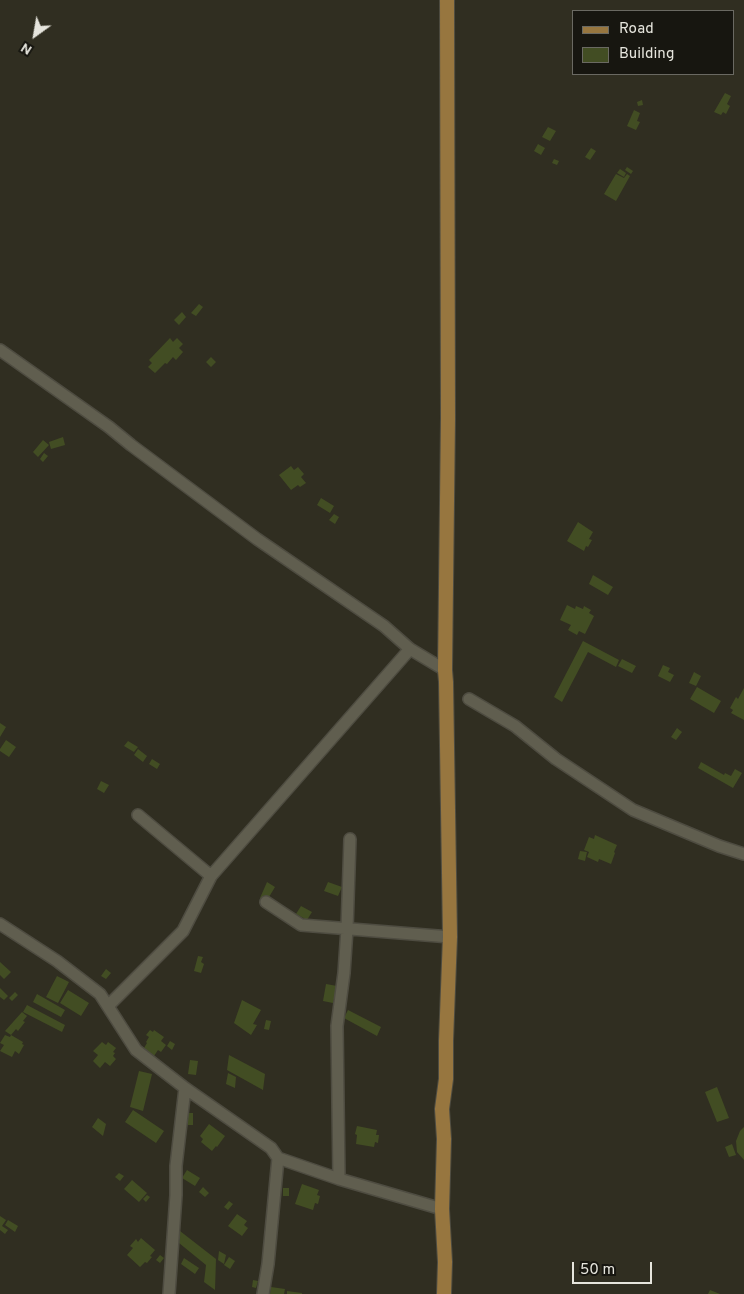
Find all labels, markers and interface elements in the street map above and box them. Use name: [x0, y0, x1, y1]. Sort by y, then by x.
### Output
north arrow: [10, 10, 60, 60]
legend: [572, 10, 734, 75]
text: Road: [619, 20, 654, 39]
text: N: [18, 38, 36, 58]
text: Building: [619, 45, 674, 64]
scale bar: [574, 1252, 654, 1284]
text: 50 m: [580, 1261, 615, 1280]

